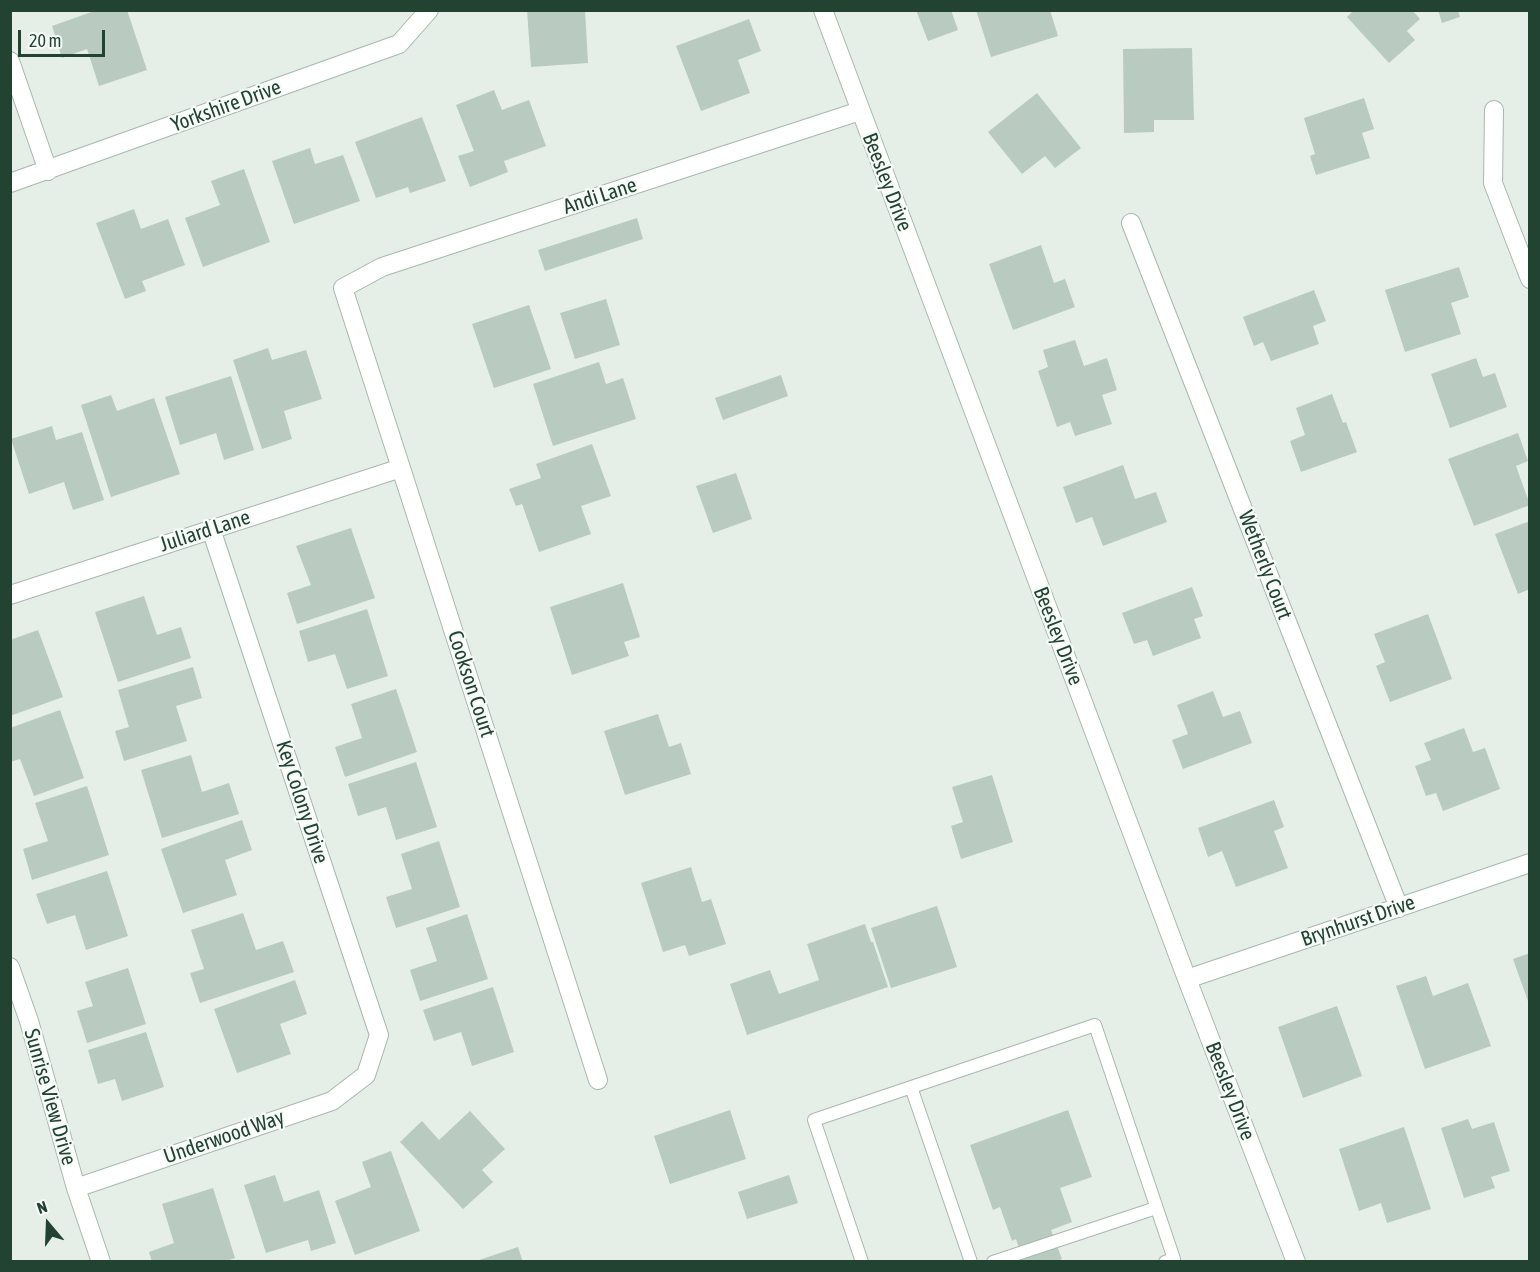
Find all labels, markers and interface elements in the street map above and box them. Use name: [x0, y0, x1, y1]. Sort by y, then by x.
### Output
scale bar: [21, 18, 108, 56]
text: 20 m: [29, 30, 61, 51]
street label: Yorkshire Drive: [168, 74, 284, 138]
street label: Beesley Drive: [857, 129, 917, 235]
street label: Andi Lane: [560, 172, 640, 220]
street label: Juliard Lane: [157, 505, 253, 557]
street label: Wetherly Court: [1233, 507, 1297, 623]
street label: Beesley Drive: [1028, 583, 1088, 689]
street label: Cookson Court: [442, 628, 500, 740]
street label: Key Colony Drive: [270, 737, 334, 867]
street label: Brynhurst Drive: [1298, 890, 1418, 952]
street label: Sunrise View Drive: [19, 1026, 81, 1168]
street label: Beesley Drive: [1200, 1038, 1260, 1144]
street label: Underwood Way: [160, 1105, 288, 1169]
north arrow: [18, 1194, 78, 1254]
text: N: [35, 1197, 50, 1217]

